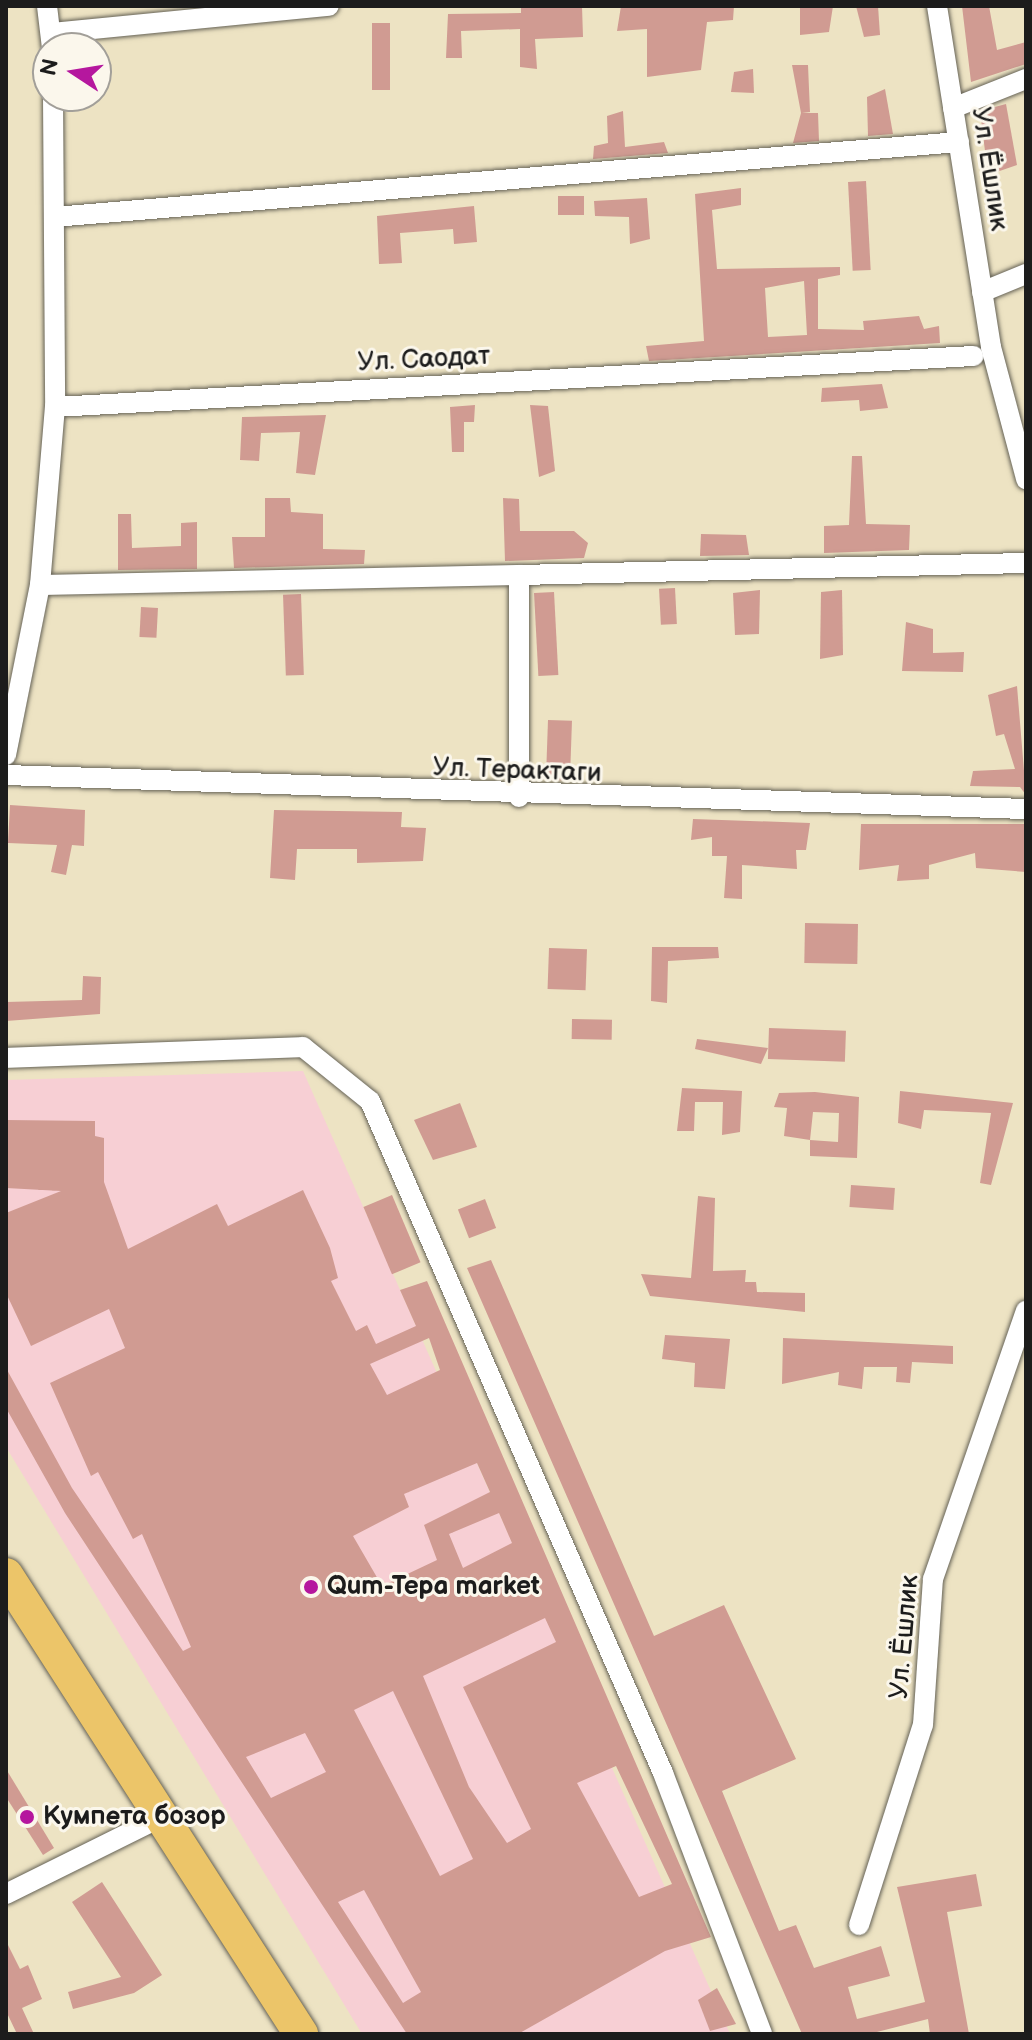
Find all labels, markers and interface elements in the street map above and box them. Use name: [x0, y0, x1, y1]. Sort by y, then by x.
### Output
north arrow: [32, 32, 112, 112]
text: N: [35, 56, 65, 78]
street label: Ул. Ёшлик: [964, 105, 1014, 233]
street label: Ул. Саодат: [357, 341, 491, 379]
street label: Ул. Терактаги: [432, 752, 602, 790]
place label: Qum-Tepa market: [327, 1571, 540, 1603]
street label: Ул. Ёшлик: [884, 1574, 926, 1700]
marker: Qum-Tepa market: [302, 1578, 320, 1596]
place label: Кумпета бозор: [43, 1801, 226, 1833]
marker: Кумпета бозор: [18, 1808, 36, 1826]

